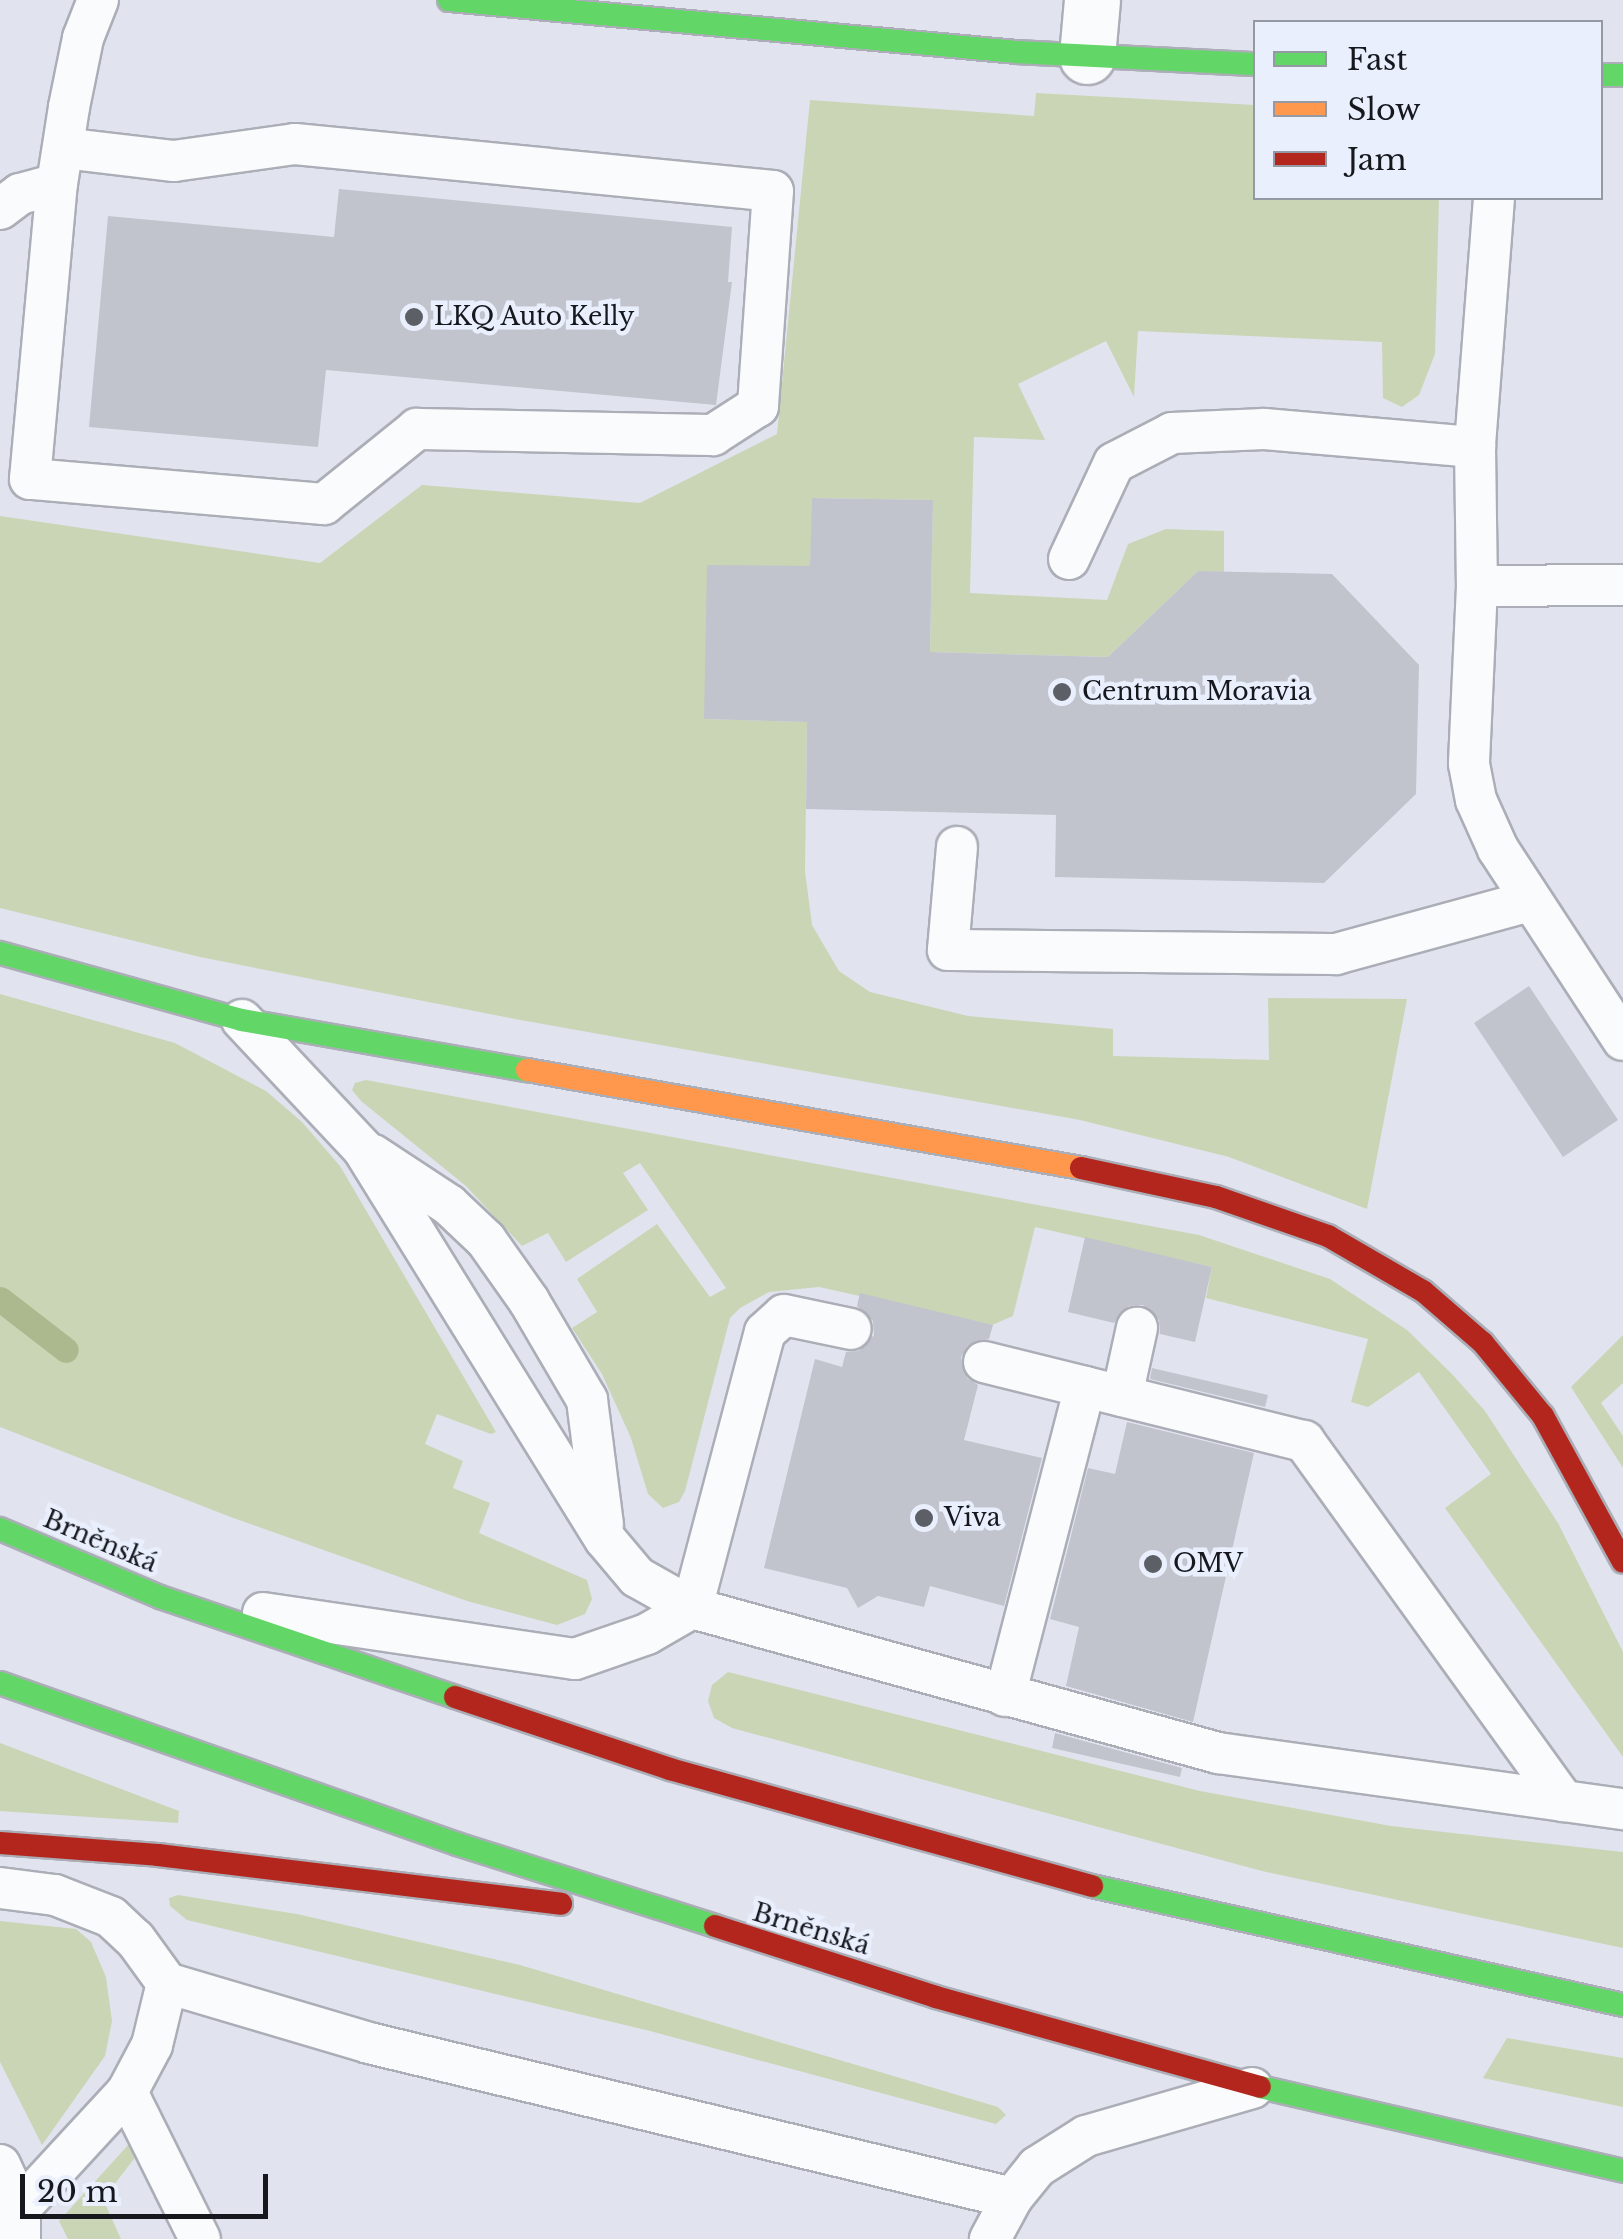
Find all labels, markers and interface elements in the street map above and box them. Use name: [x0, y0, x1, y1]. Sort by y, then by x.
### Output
legend: [1253, 20, 1603, 200]
text: Fast: [1347, 41, 1408, 78]
text: Slow: [1347, 91, 1421, 128]
text: Jam: [1347, 141, 1407, 178]
place label: LKQ Auto Kelly: [434, 302, 635, 332]
marker: LKQ Auto Kelly: [403, 306, 425, 328]
place label: Centrum Moravia: [1082, 677, 1312, 707]
marker: Centrum Moravia: [1051, 681, 1073, 703]
place label: Viva: [944, 1503, 1001, 1533]
street label: Brněnská: [39, 1505, 161, 1579]
marker: Viva: [913, 1507, 935, 1529]
place label: OMV: [1173, 1549, 1243, 1579]
marker: OMV: [1142, 1553, 1164, 1575]
street label: Brněnská: [749, 1898, 873, 1962]
scale bar: [25, 2154, 272, 2216]
text: 20 m: [37, 2173, 118, 2210]

